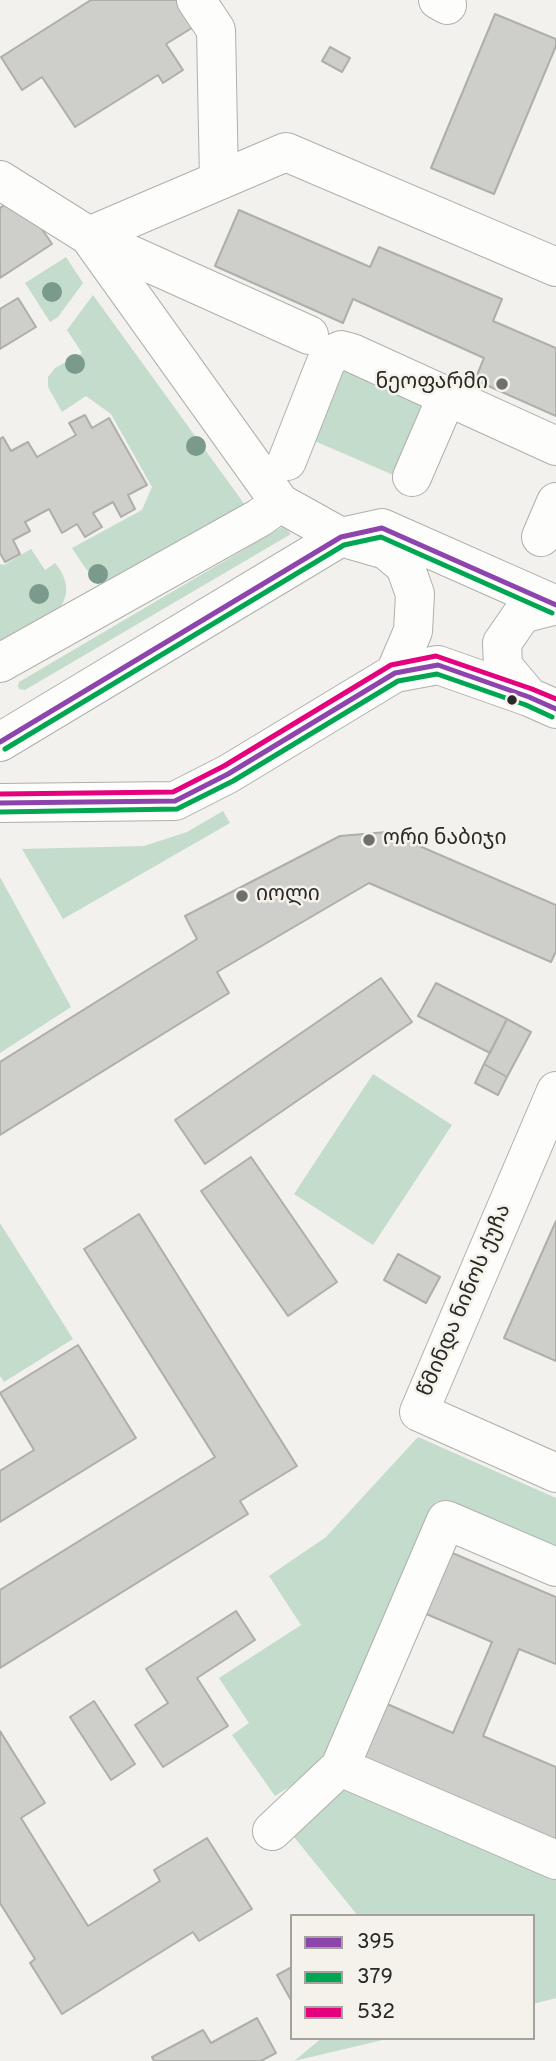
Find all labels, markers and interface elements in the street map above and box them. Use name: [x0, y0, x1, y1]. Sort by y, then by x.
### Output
place label: ნეოფარმი: [376, 371, 488, 397]
marker: ნეოფარმი: [494, 376, 510, 392]
unlabelled marker: [505, 693, 519, 707]
place label: ორი ნაბიჯი: [383, 827, 506, 853]
marker: ორი ნაბიჯი: [361, 832, 377, 848]
place label: იოლი: [256, 883, 320, 909]
marker: იოლი: [234, 888, 250, 904]
street label: წმინდა ნინოს ქუჩა: [414, 1201, 518, 1401]
legend: [290, 1914, 535, 2040]
text: 395: [357, 1929, 395, 1956]
text: 379: [357, 1964, 393, 1991]
text: 532: [357, 1999, 395, 2026]

